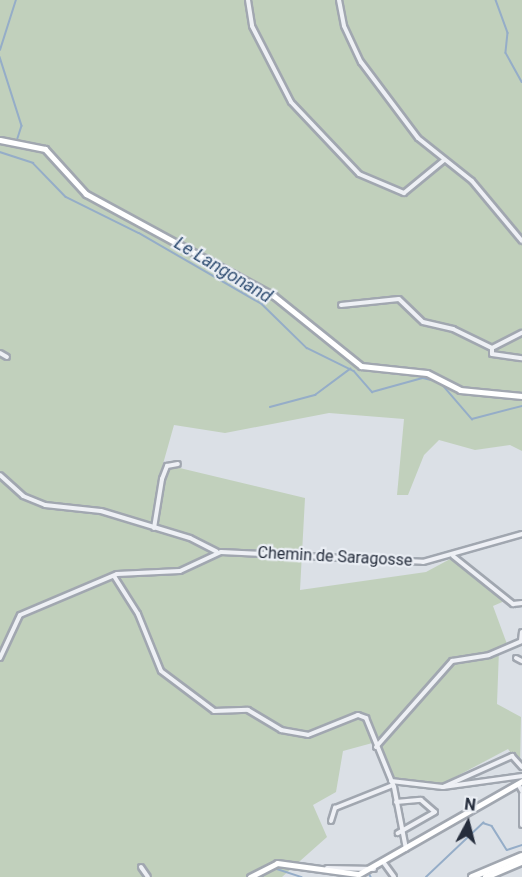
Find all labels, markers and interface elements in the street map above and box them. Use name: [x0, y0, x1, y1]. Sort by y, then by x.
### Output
water label: Le Langonand: [170, 232, 276, 308]
street label: Chemin de Saragosse: [257, 543, 413, 571]
north arrow: [438, 793, 498, 853]
text: N: [463, 795, 477, 815]

